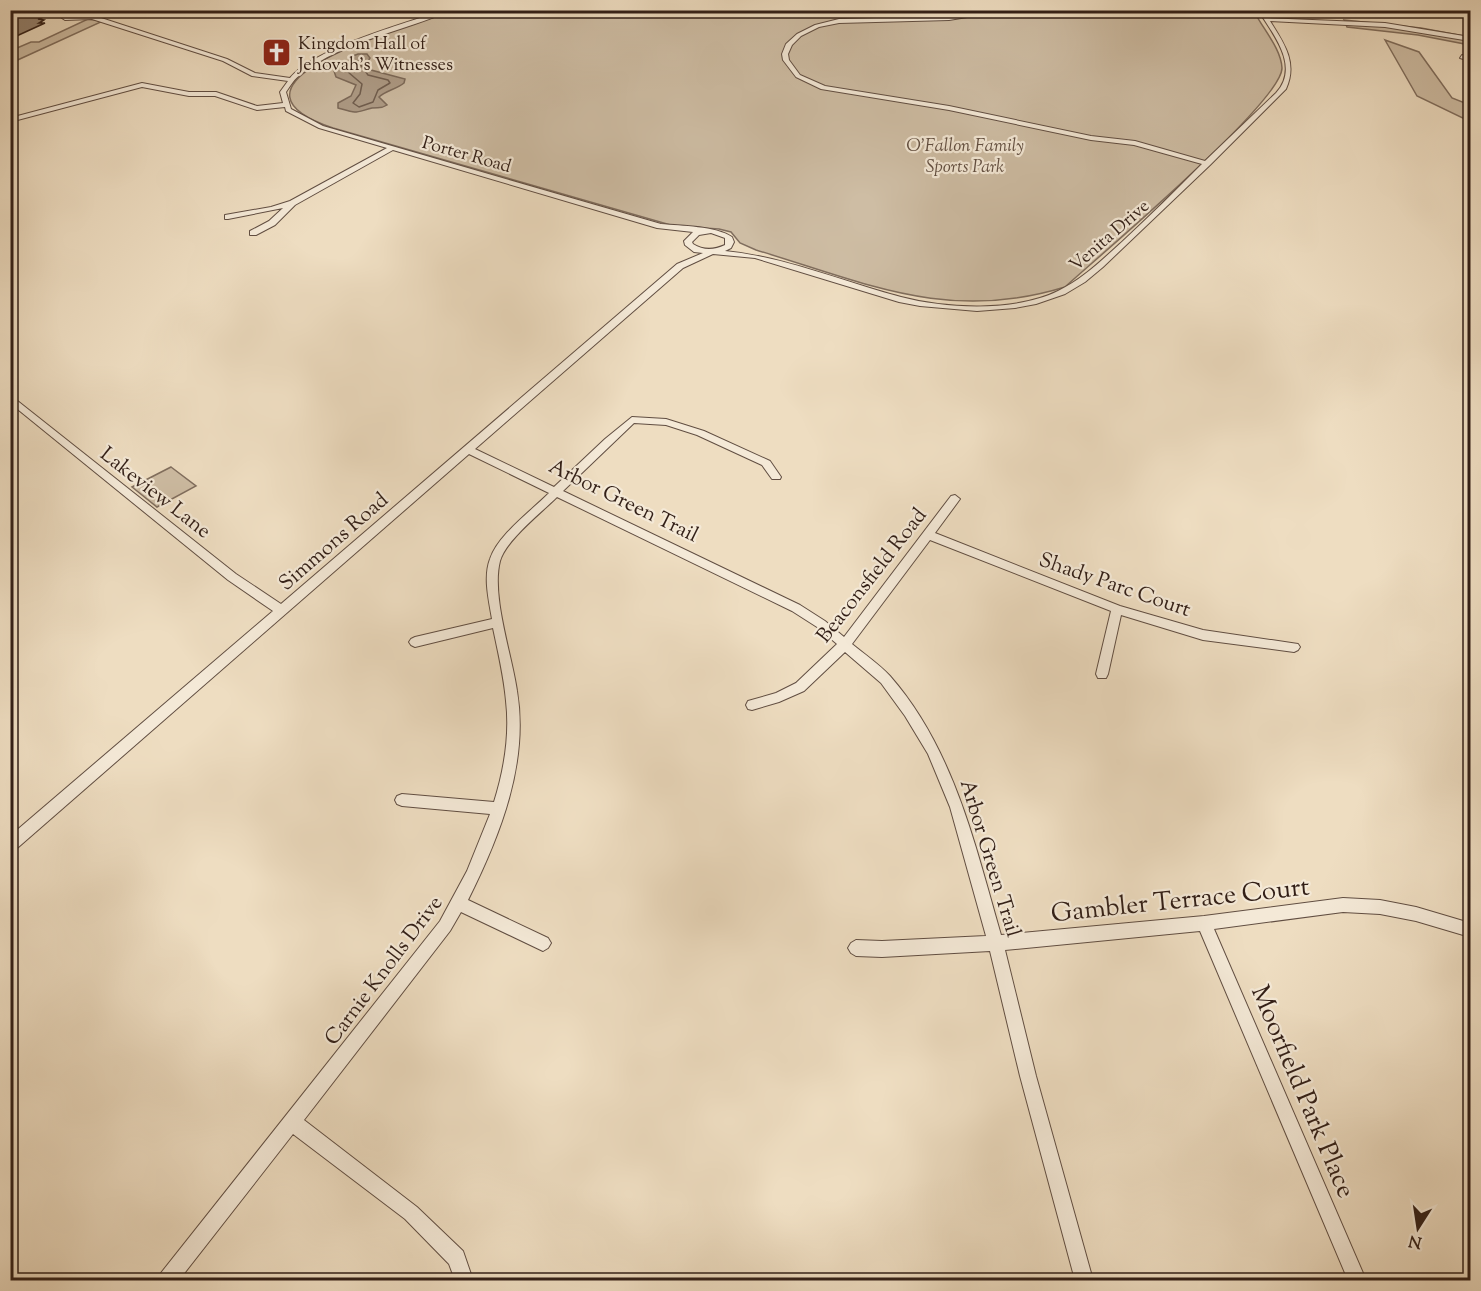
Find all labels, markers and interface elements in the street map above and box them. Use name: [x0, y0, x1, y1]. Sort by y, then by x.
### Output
place label: Kingdom Hall of Jehovah's Witnesses: [297, 32, 453, 79]
church icon: Kingdom Hall of Jehovah's Witnesses: [261, 37, 293, 69]
street label: Porter Road: [419, 131, 514, 181]
park label: O'Fallon Family Sports Park: [906, 134, 1024, 181]
street label: Venita Drive: [1065, 194, 1156, 279]
street label: Lakeview Lane: [93, 441, 217, 547]
street label: Arbor Green Trail: [543, 452, 703, 551]
street label: Simmons Road: [273, 486, 396, 599]
street label: Beaconsfield Road: [810, 502, 935, 650]
street label: Shady Parc Court: [1034, 546, 1194, 626]
street label: Arbor Green Trail: [951, 776, 1027, 941]
street label: Gambler Terrace Court: [1049, 870, 1311, 933]
street label: Carnie Knolls Drive: [318, 890, 451, 1052]
street label: Moorfield Park Place: [1240, 980, 1363, 1204]
north arrow: [1388, 1198, 1448, 1258]
text: N: [1407, 1228, 1424, 1253]

